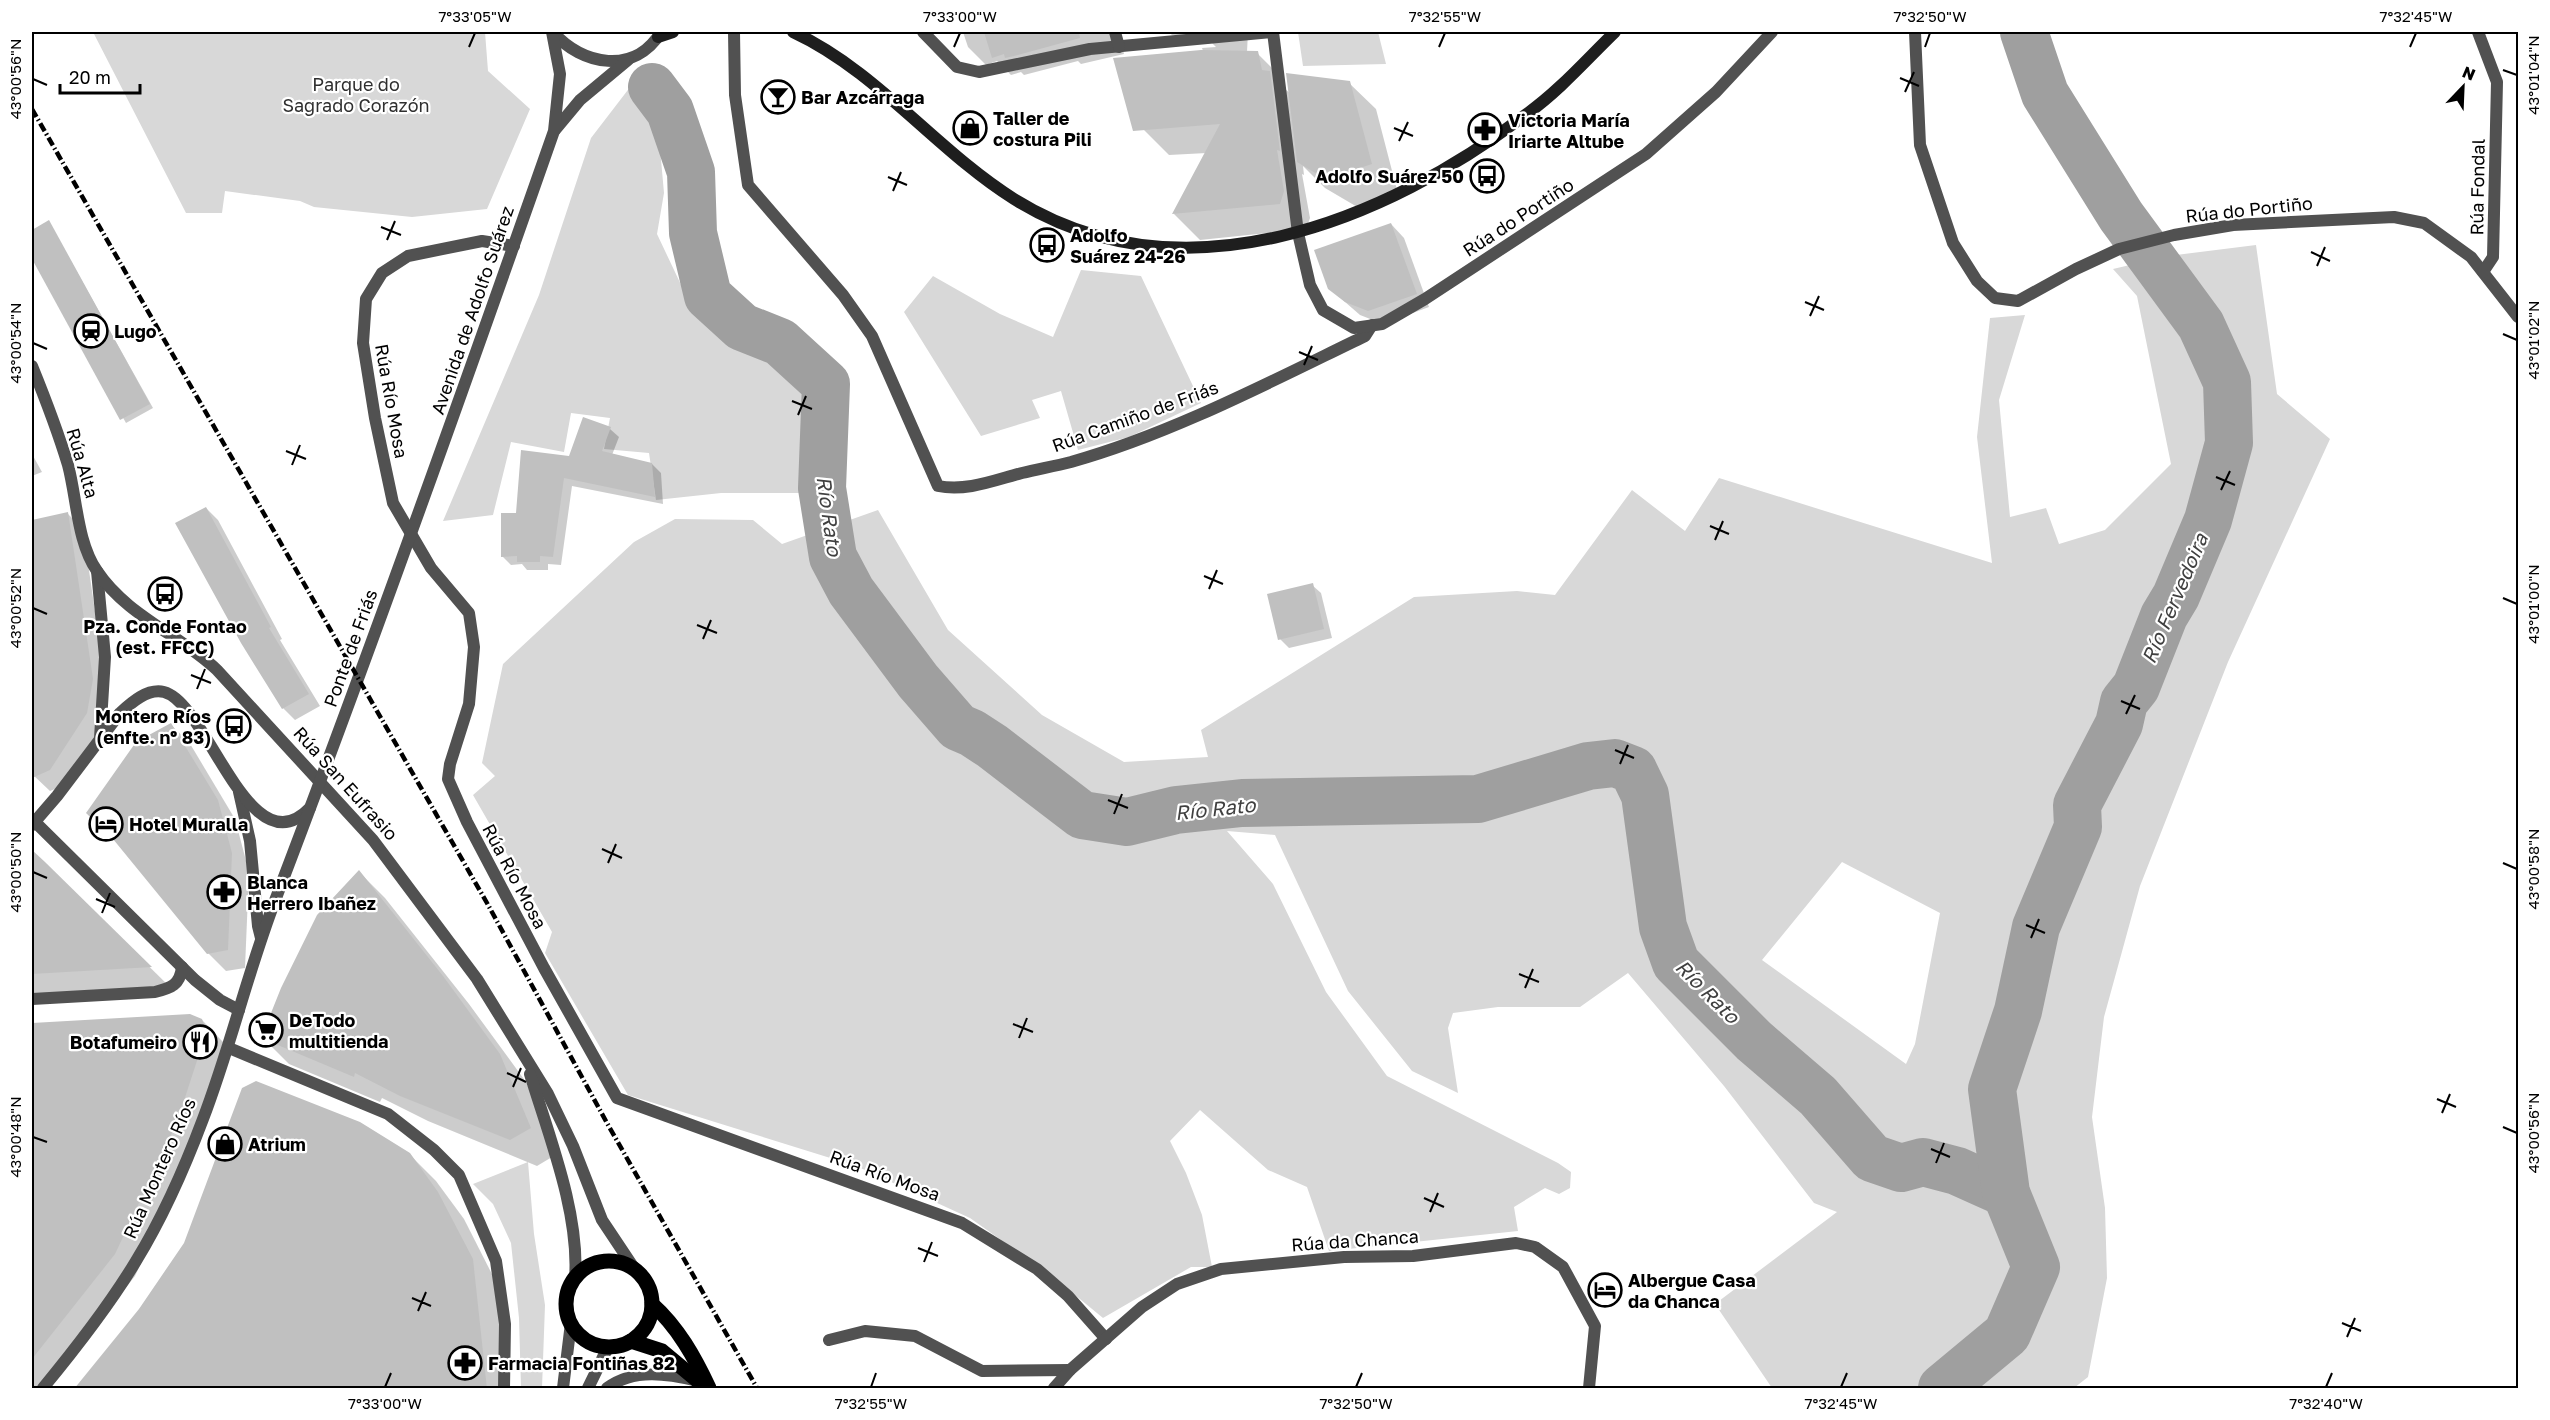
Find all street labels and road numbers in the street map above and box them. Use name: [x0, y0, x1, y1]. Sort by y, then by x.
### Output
street label: Rúa Fondal: [2465, 138, 2489, 236]
street label: Rúa do Portiño: [1459, 173, 1577, 261]
street label: Rúa do Portiño: [2184, 191, 2314, 227]
street label: Avenida de Adolfo Suárez: [426, 203, 518, 417]
street label: Rúa Río Mosa: [371, 342, 413, 460]
street label: Rúa Camiño de Friás: [1049, 376, 1221, 456]
street label: Rúa Alta: [63, 425, 103, 501]
street label: Ponte de Friás: [319, 586, 381, 710]
street label: Rúa San Eufrasio: [289, 722, 403, 844]
street label: Rúa Río Mosa: [478, 820, 552, 932]
street label: Rúa Montero Ríos: [118, 1094, 200, 1242]
street label: Rúa Río Mosa: [827, 1145, 943, 1205]
street label: Rúa da Chanca: [1291, 1225, 1419, 1255]

